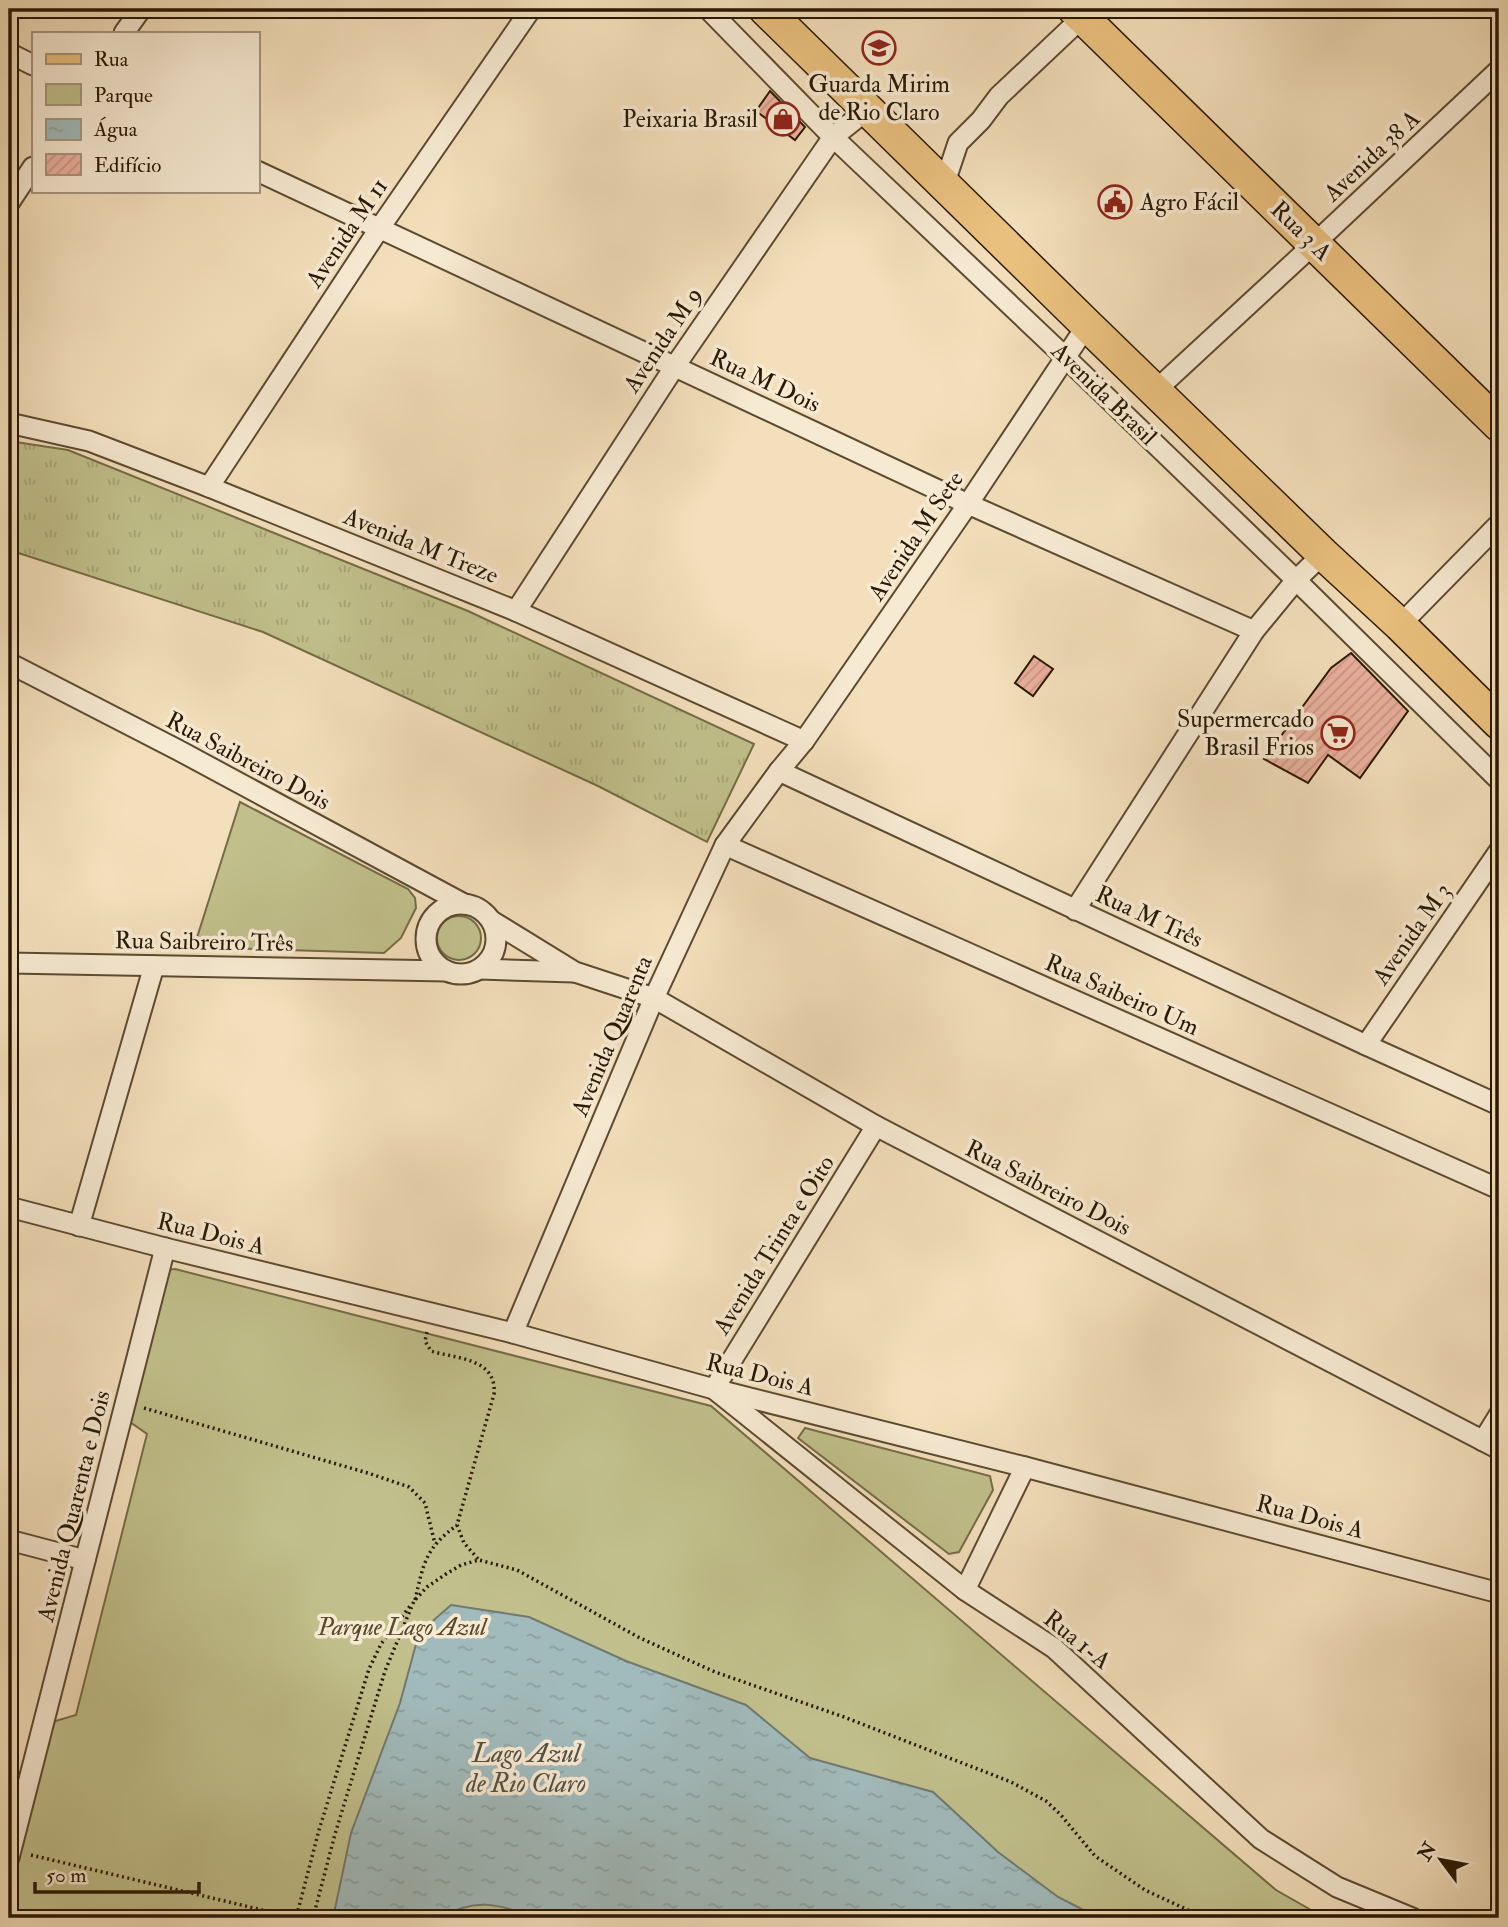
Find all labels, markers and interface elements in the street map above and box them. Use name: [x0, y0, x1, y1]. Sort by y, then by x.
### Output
school or university icon: Guarda Mirim de Rio Claro: [860, 29, 898, 67]
legend: [32, 32, 259, 192]
text: Rua: [94, 46, 129, 73]
place label: Guarda Mirim de Rio Claro: [808, 69, 950, 128]
text: Parque: [94, 82, 153, 109]
shop icon: Peixaria Brasil: [764, 100, 802, 138]
street label: Avenida 38 A: [1316, 103, 1427, 209]
place label: Peixaria Brasil: [622, 104, 758, 135]
text: Água: [93, 116, 138, 143]
text: Edifício: [94, 152, 161, 179]
street label: Avenida M 11: [298, 172, 395, 295]
public building icon: Agro Fácil: [1096, 183, 1134, 221]
place label: Agro Fácil: [1139, 187, 1239, 218]
street label: Rua 3 A: [1264, 194, 1338, 268]
street label: Avenida M 9: [616, 281, 710, 400]
street label: Avenida Brasil: [1044, 335, 1163, 452]
street label: Rua M Dois: [705, 342, 825, 420]
street label: Avenida M Sete: [861, 465, 971, 608]
street label: Avenida M Treze: [338, 500, 503, 591]
place label: Supermercado Brasil Frios: [1177, 704, 1314, 763]
street label: Rua Saibreiro Dois: [160, 705, 336, 817]
supermarket icon: Supermercado Brasil Frios: [1319, 714, 1357, 752]
street label: Avenida M 3: [1365, 877, 1458, 992]
street label: Rua M Três: [1090, 879, 1208, 955]
street label: Rua Saibreiro Três: [114, 925, 294, 959]
street label: Rua Saibeiro Um: [1040, 947, 1204, 1043]
street label: Avenida Quarenta: [564, 950, 660, 1122]
street label: Rua Saibreiro Dois: [960, 1133, 1136, 1243]
street label: Avenida Trinta e Oito: [706, 1150, 842, 1341]
street label: Rua Dois A: [154, 1206, 268, 1262]
street label: Rua Dois A: [703, 1347, 817, 1403]
street label: Avenida Quarenta e Dois: [30, 1387, 118, 1626]
street label: Rua Dois A: [1253, 1488, 1367, 1546]
street label: Rua 1-A: [1037, 1603, 1117, 1677]
park label: Parque Lago Azul: [317, 1612, 489, 1643]
water label: Lago Azul de Rio Claro: [465, 1738, 586, 1800]
north arrow: [1406, 1826, 1476, 1896]
text: N: [1412, 1837, 1443, 1866]
scale bar: [35, 1850, 200, 1894]
text: 50 m: [46, 1862, 87, 1889]

